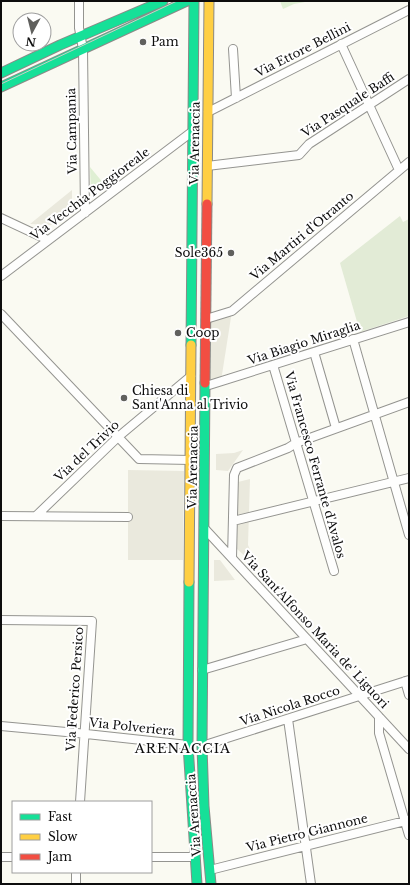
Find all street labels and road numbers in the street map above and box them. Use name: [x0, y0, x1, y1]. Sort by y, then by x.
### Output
street label: Via Ettore Bellini: [252, 19, 353, 81]
street label: Via Pasquale Baffi: [298, 69, 397, 141]
street label: Via Campania: [63, 87, 80, 175]
street label: Via Arenaccia: [186, 101, 203, 186]
street label: Via Vecchia Poggioreale: [26, 144, 152, 244]
street label: Via Martiri d'Otranto: [246, 188, 356, 284]
street label: Via Biagio Miraglia: [245, 317, 362, 368]
street label: Via Francesco Ferrante d'Avalos: [281, 369, 349, 560]
street label: Via del Trivio: [50, 417, 122, 485]
street label: Via Arenaccia: [184, 425, 201, 510]
street label: Via Sant'Alfonso Maria de' Liguori: [238, 547, 392, 711]
street label: Via Federico Persico: [63, 626, 86, 753]
street label: Via Nicola Rocco: [237, 682, 342, 729]
street label: Via Polveriera: [88, 714, 176, 738]
street label: Via Arenaccia: [183, 773, 204, 858]
street label: Via Pietro Giannone: [244, 810, 369, 855]

